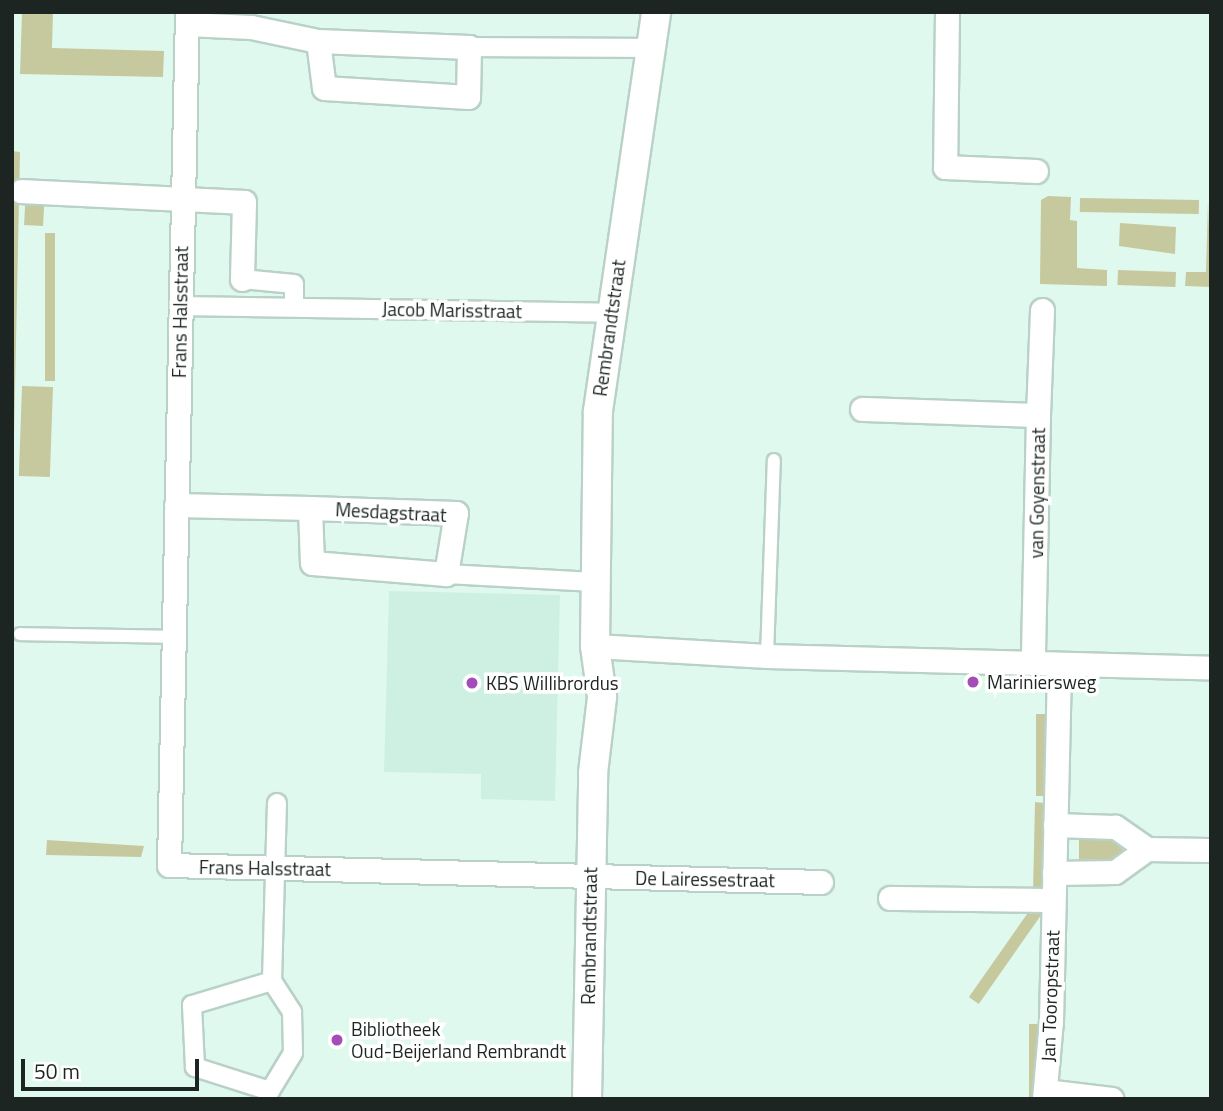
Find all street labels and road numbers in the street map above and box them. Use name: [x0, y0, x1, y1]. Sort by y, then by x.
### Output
street label: Frans Halsstraat: [167, 246, 193, 378]
street label: Rembrandtstraat: [588, 258, 630, 398]
street label: Jacob Marisstraat: [382, 297, 522, 323]
street label: van Goyenstraat: [1024, 427, 1050, 559]
street label: Mesdagstraat: [335, 498, 447, 526]
street label: Frans Halsstraat: [199, 855, 331, 881]
street label: De Lairessestraat: [635, 866, 775, 892]
street label: Rembrandtstraat: [576, 867, 602, 1005]
street label: Jan Tooropstraat: [1036, 930, 1064, 1062]

